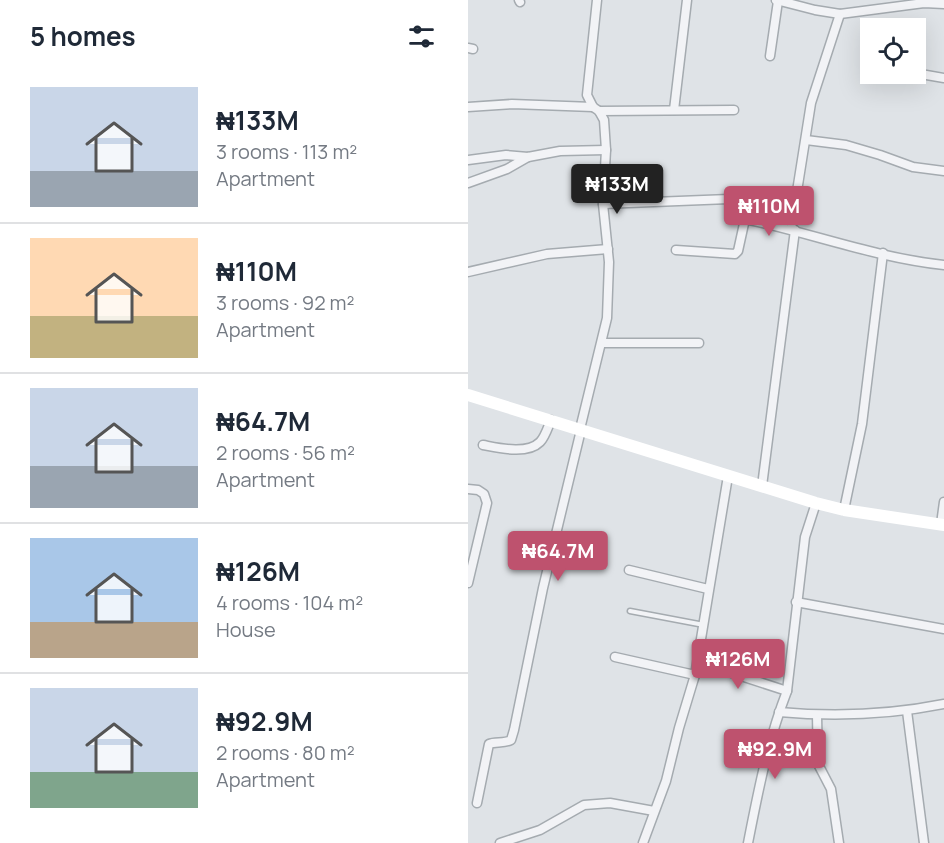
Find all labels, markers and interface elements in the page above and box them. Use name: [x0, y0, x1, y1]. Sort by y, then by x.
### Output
text: 5 homes: [30, 18, 136, 54]
map controls: [860, 18, 926, 84]
button: locate: [860, 18, 926, 84]
icon: filters: [405, 20, 438, 53]
text: ₦133M: [216, 102, 299, 138]
icon: home: [78, 111, 150, 183]
text: 3 rooms · 113 m²: [216, 138, 357, 165]
pin: ₦133M: [575, 164, 659, 215]
text: Apartment: [216, 165, 315, 192]
text: ₦133M: [585, 170, 649, 197]
pin: ₦110M: [727, 186, 811, 237]
text: ₦110M: [738, 192, 800, 219]
text: ₦110M: [216, 253, 297, 289]
icon: home: [78, 262, 150, 334]
text: 3 rooms · 92 m²: [216, 289, 355, 316]
text: Apartment: [216, 316, 315, 343]
text: ₦64.7M: [216, 403, 310, 439]
icon: home: [78, 412, 150, 484]
text: 2 rooms · 56 m²: [216, 439, 355, 466]
text: Apartment: [216, 466, 315, 493]
pin: ₦64.7M: [509, 531, 607, 582]
text: ₦64.7M: [522, 537, 594, 564]
text: ₦126M: [216, 553, 300, 589]
icon: home: [78, 562, 150, 634]
text: 4 rooms · 104 m²: [216, 589, 363, 616]
text: House: [216, 616, 276, 643]
pin: ₦126M: [696, 639, 780, 690]
text: ₦126M: [706, 645, 770, 672]
text: ₦92.9M: [216, 703, 313, 739]
icon: home: [78, 712, 150, 784]
pin: ₦92.9M: [726, 729, 824, 780]
text: ₦92.9M: [738, 735, 812, 762]
text: 2 rooms · 80 m²: [216, 739, 355, 766]
text: Apartment: [216, 766, 315, 793]

